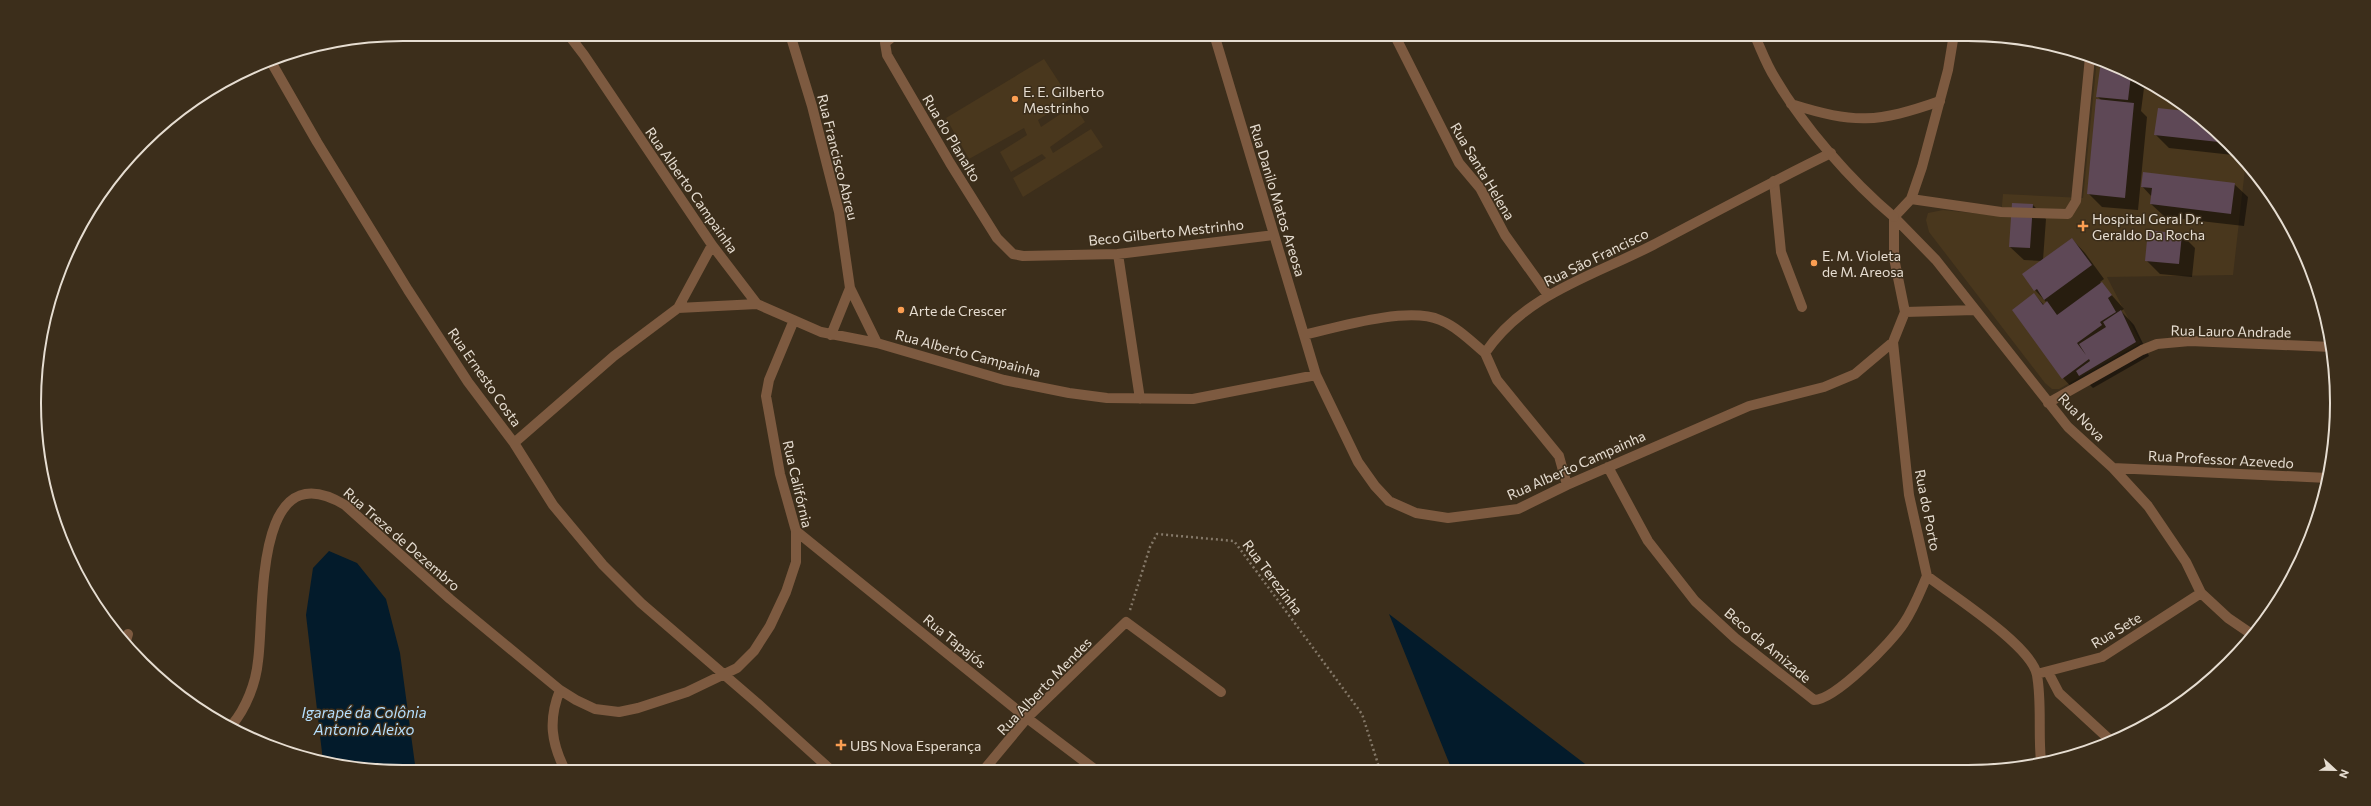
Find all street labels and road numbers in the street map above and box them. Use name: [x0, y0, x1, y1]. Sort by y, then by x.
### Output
street label: Rua do Planalto: [919, 91, 985, 185]
street label: Rua Francisco Abreu: [814, 92, 862, 222]
street label: Rua Santa Helena: [1447, 119, 1519, 223]
street label: Rua Danilo Matos Areosa: [1247, 122, 1309, 278]
street label: Rua Alberto Campainha: [642, 124, 742, 256]
street label: Beco Gilberto Mestrinho: [1087, 215, 1245, 249]
street label: Rua São Francisco: [1541, 224, 1651, 290]
street label: Rua Lauro Andrade: [2171, 321, 2291, 341]
street label: Rua Ernesto Costa: [445, 324, 525, 430]
street label: Rua Alberto Campainha: [893, 325, 1043, 381]
street label: Rua Nova: [2055, 389, 2109, 445]
street label: Rua Alberto Campainha: [1504, 427, 1648, 503]
street label: Rua Califórnia: [780, 439, 816, 529]
street label: Rua Professor Azevedo: [2148, 447, 2294, 471]
street label: Rua do Porto: [1912, 468, 1944, 552]
street label: Rua Treze de Dezembro: [340, 484, 464, 594]
street label: Rua Terezinha: [1239, 536, 1307, 618]
street label: Beco da Amizade: [1721, 604, 1815, 686]
street label: Rua Sete: [2088, 608, 2144, 652]
street label: Rua Tapajós: [920, 610, 990, 672]
street label: Rua Alberto Mendes: [993, 634, 1095, 738]

